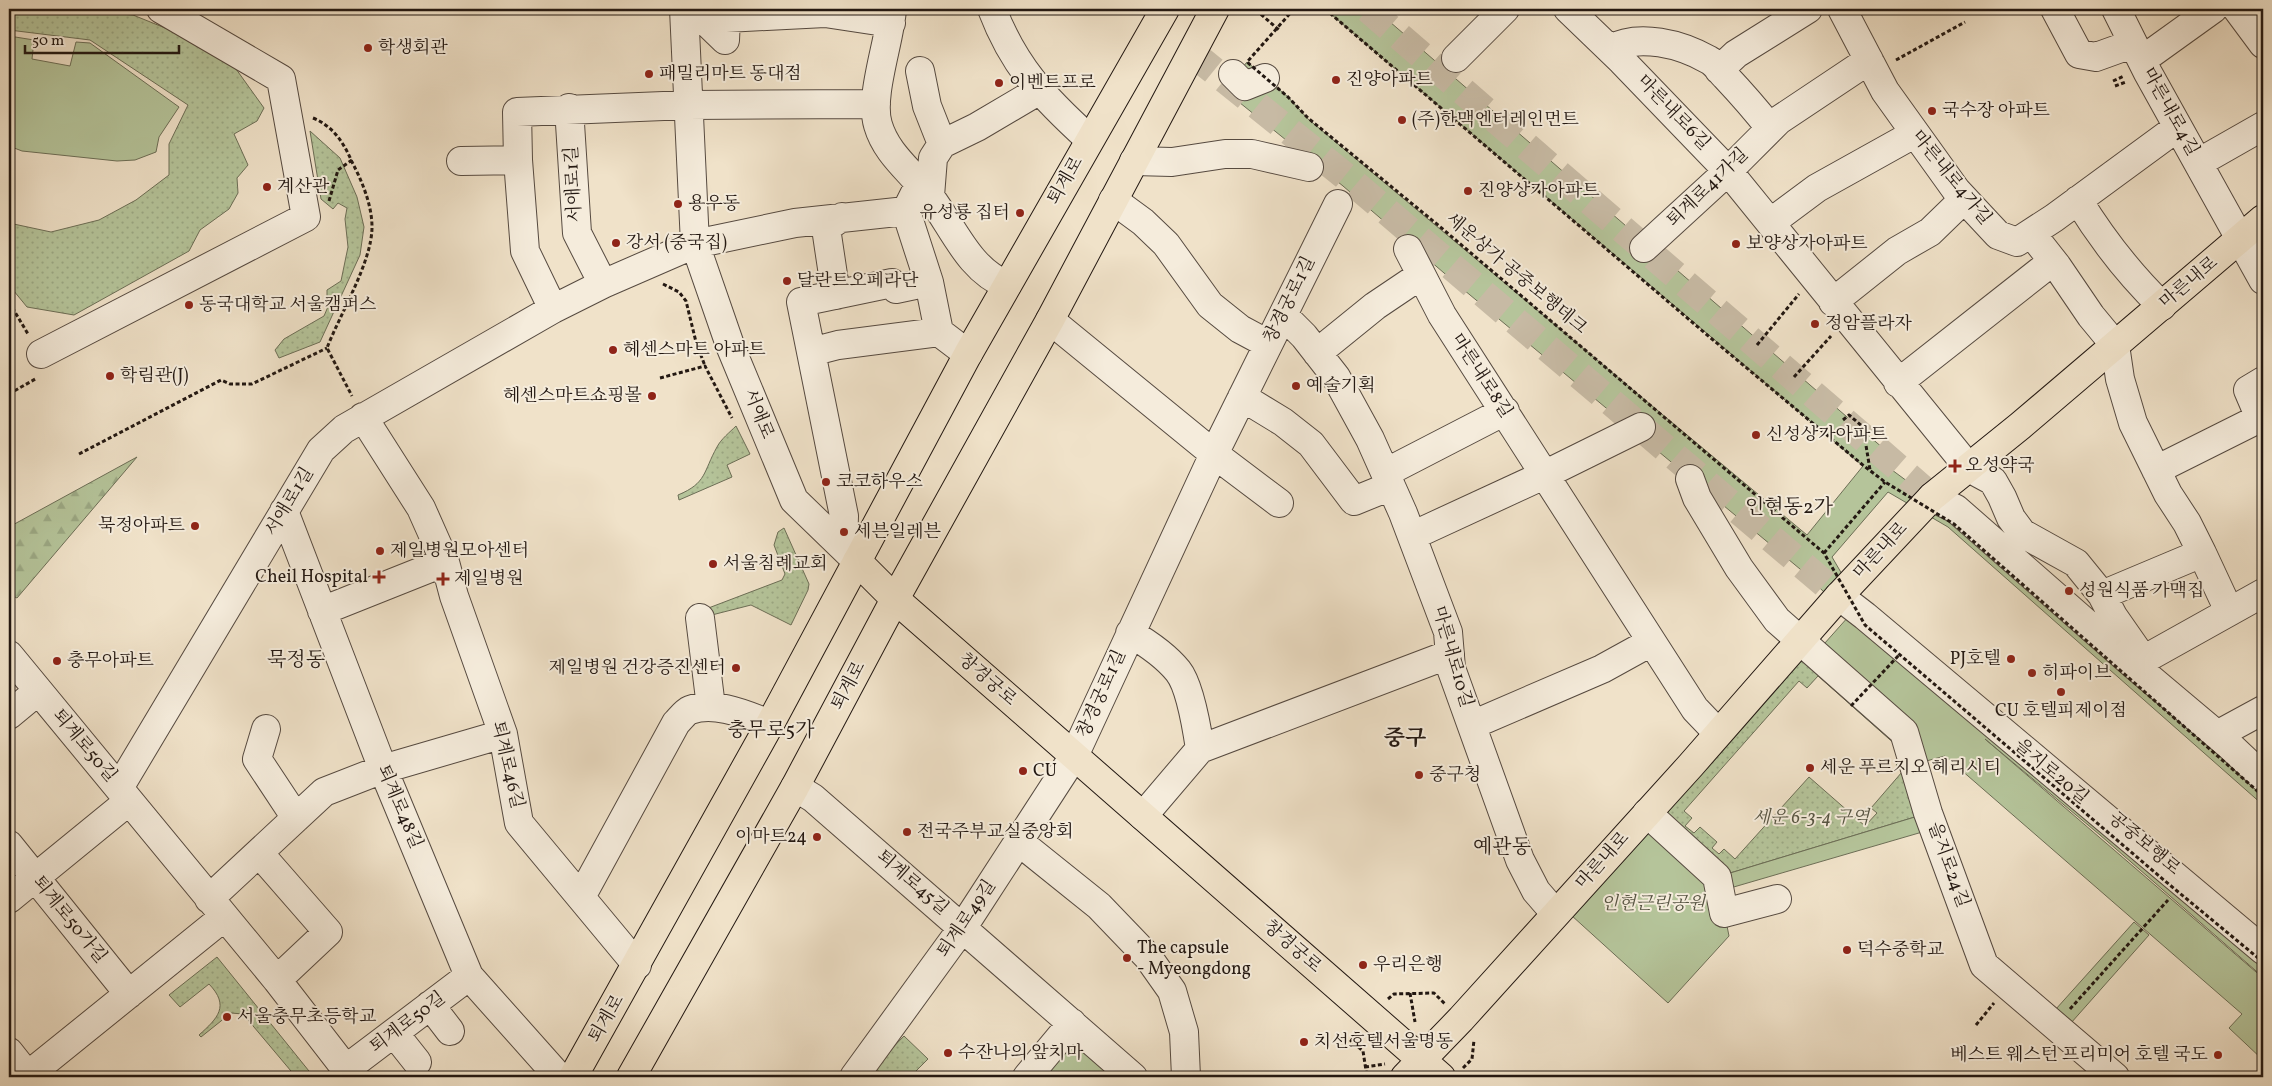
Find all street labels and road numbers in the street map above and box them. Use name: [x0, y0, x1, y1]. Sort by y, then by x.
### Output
street label: 마른내로4길: [2135, 63, 2205, 161]
street label: 마른내로6길: [1631, 70, 1715, 156]
street label: 마른내로4가길: [1905, 125, 1997, 231]
street label: 퇴계로41가길: [1662, 143, 1754, 233]
street label: 서애로1길: [560, 145, 588, 223]
street label: 퇴계로: [1042, 152, 1090, 210]
street label: 세운상가 공중보행데크: [1440, 207, 1592, 341]
street label: 마른내로: [2154, 251, 2224, 315]
street label: 창경궁로1길: [1258, 252, 1322, 348]
street label: 마른내로8길: [1444, 329, 1518, 423]
street label: 서애로: [737, 385, 779, 443]
street label: 서애로1길: [260, 463, 320, 541]
street label: 마른내로: [1848, 517, 1914, 585]
street label: 마른내로10길: [1426, 603, 1478, 711]
street label: 창경궁로1길: [1071, 646, 1133, 742]
street label: 창경궁로: [953, 648, 1021, 712]
street label: 퇴계로: [826, 657, 872, 715]
street label: 퇴계로50길: [46, 704, 122, 788]
street label: 퇴계로46길: [485, 719, 529, 811]
street label: 을지로20길: [2009, 734, 2093, 810]
street label: 퇴계로48길: [370, 761, 428, 853]
street label: 공중보행로: [2103, 806, 2185, 882]
street label: 을지로24길: [1921, 819, 1975, 911]
street label: 마른내로: [1570, 827, 1636, 895]
street label: 퇴계로45길: [870, 845, 954, 921]
street label: 퇴계로50가길: [26, 871, 112, 969]
street label: 퇴계로49길: [932, 875, 1002, 963]
street label: 창경궁로: [1258, 915, 1326, 979]
street label: 퇴계로50길: [365, 986, 451, 1060]
street label: 퇴계로: [583, 990, 631, 1048]

